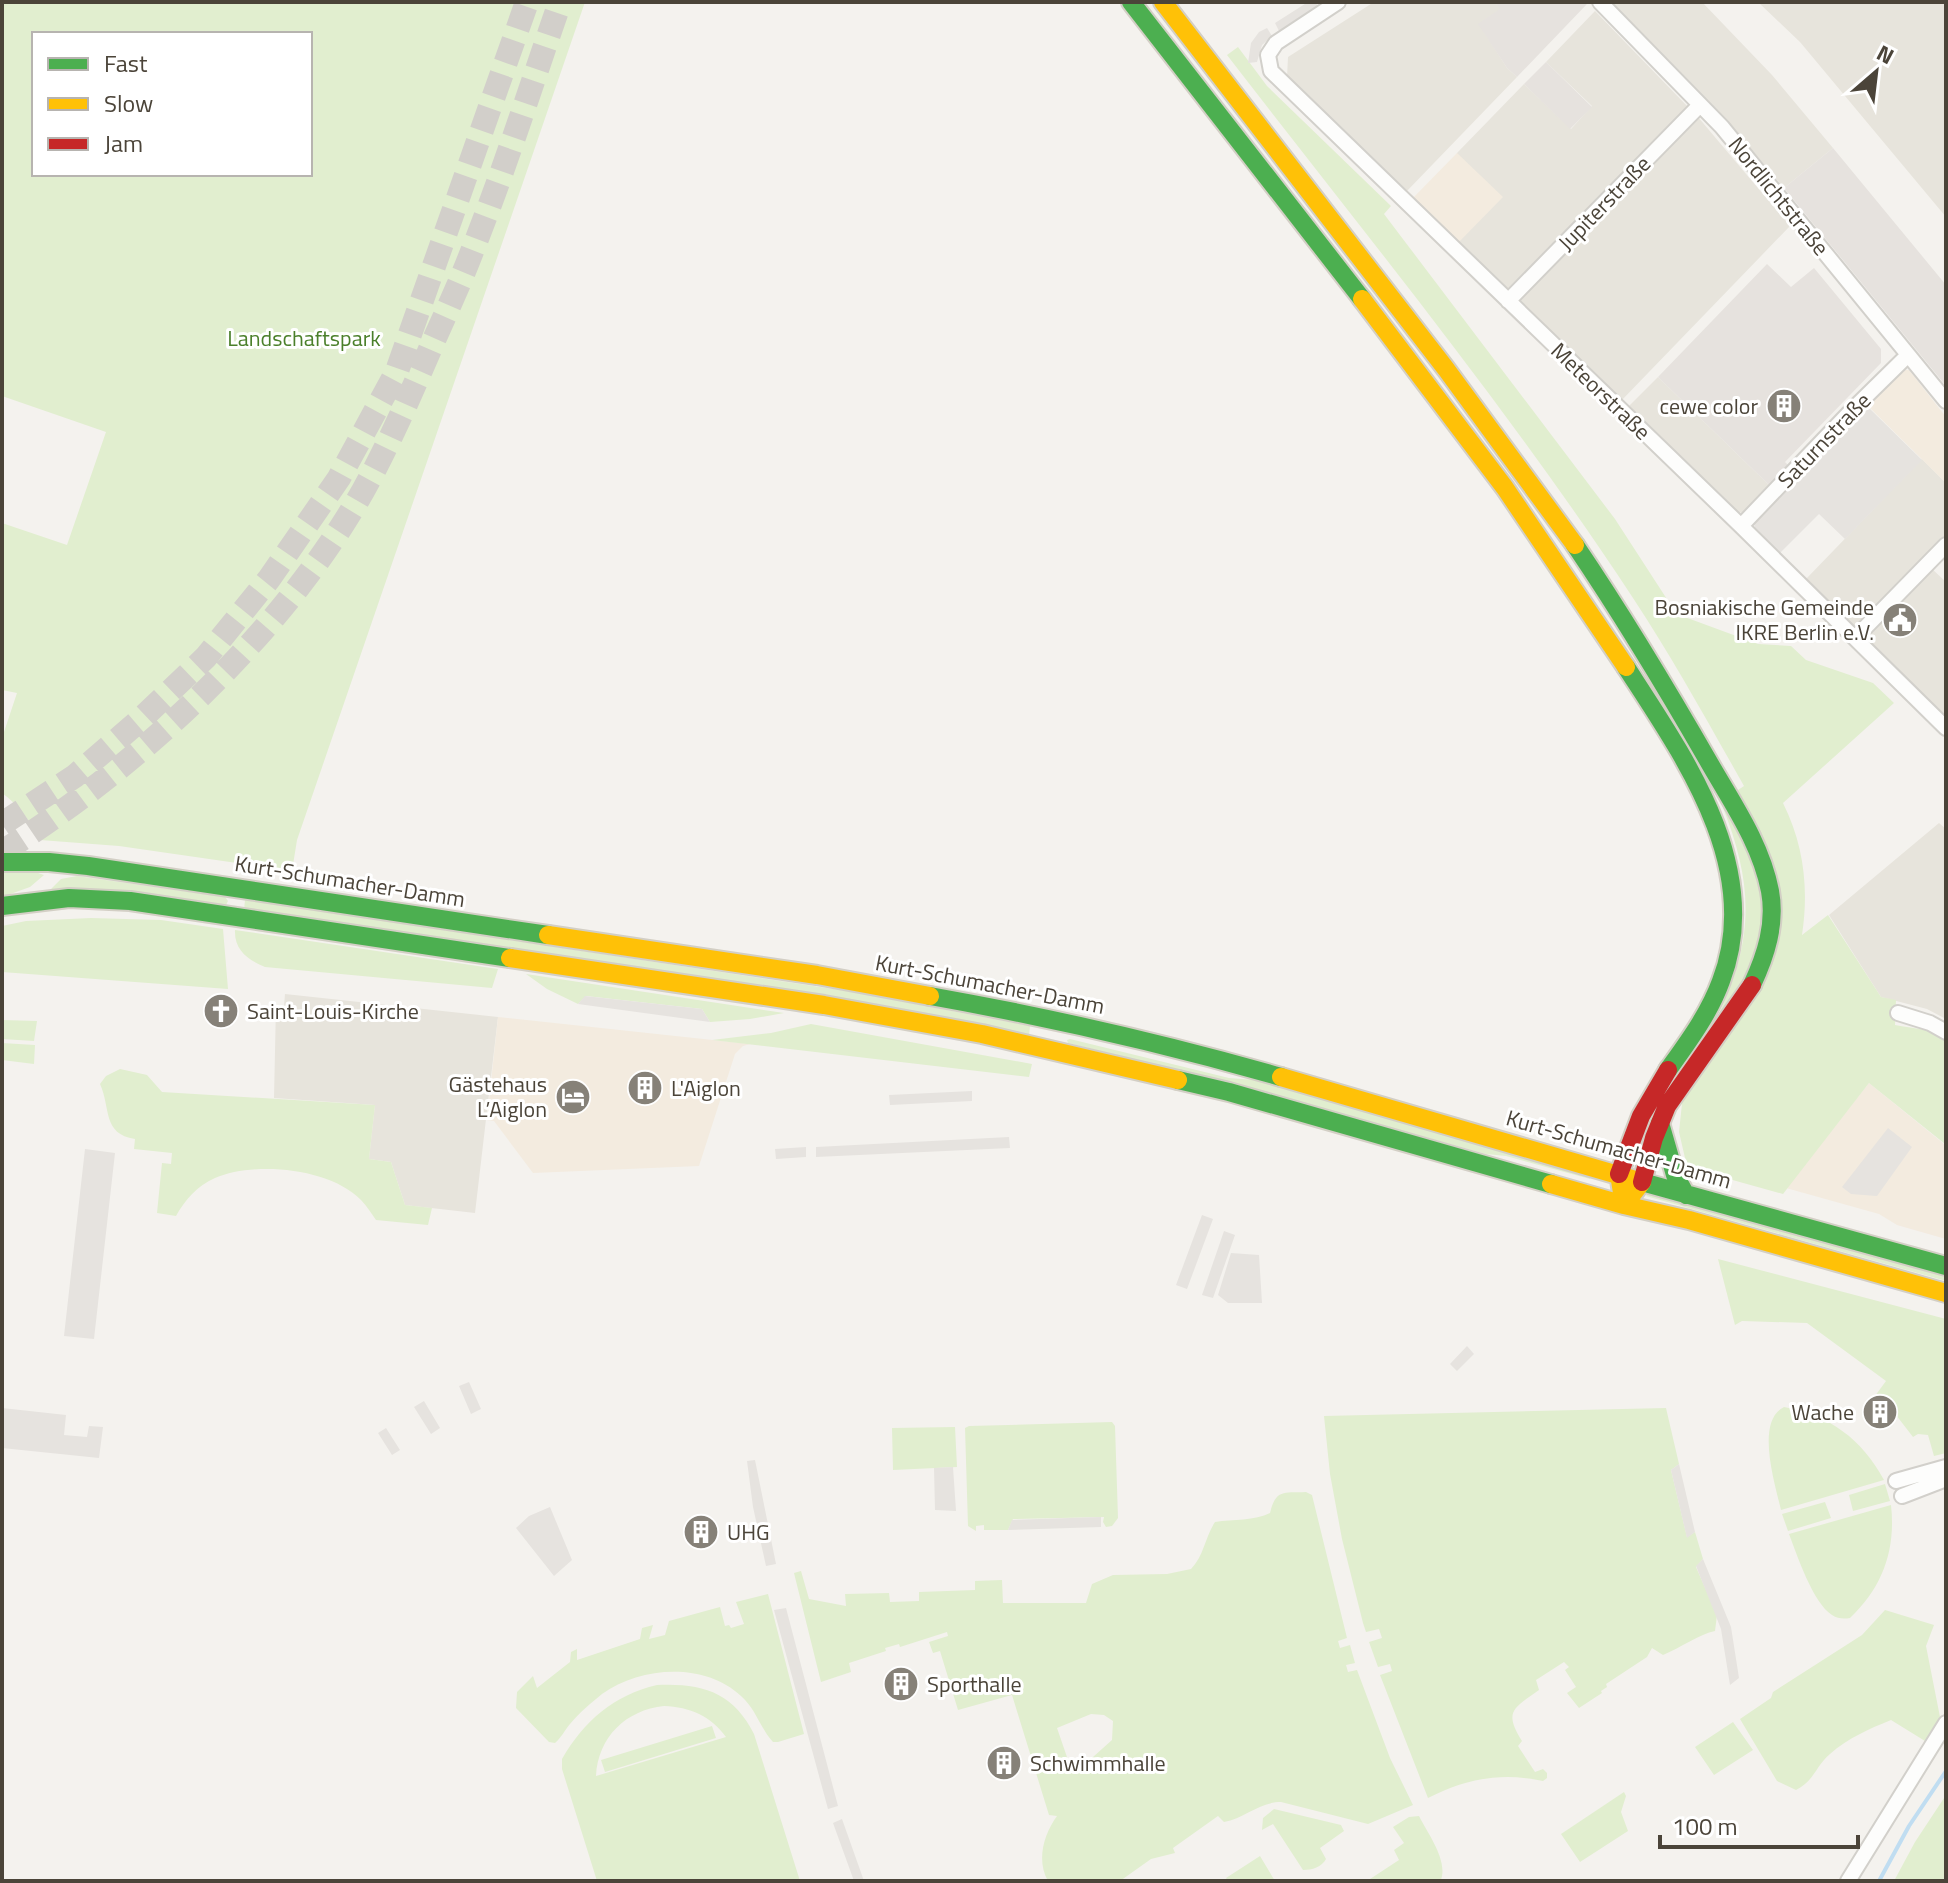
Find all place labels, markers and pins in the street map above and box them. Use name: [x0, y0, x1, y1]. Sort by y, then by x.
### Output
building icon: cewe color: [1765, 387, 1803, 425]
place label: cewe color: [1660, 389, 1758, 423]
place label: Bosniakische Gemeinde IKRE Berlin e.V.: [1654, 590, 1874, 649]
public building icon: Bosniakische Gemeinde IKRE Berlin e.V.: [1881, 601, 1919, 639]
church icon: Saint-Louis-Kirche: [202, 992, 240, 1030]
place label: Saint-Louis-Kirche: [247, 994, 419, 1028]
place label: Gästehaus L’Aiglon: [449, 1067, 547, 1126]
building icon: L'Aiglon: [626, 1069, 664, 1107]
place label: L'Aiglon: [671, 1071, 741, 1105]
hotel icon: Gästehaus L’Aiglon: [554, 1078, 592, 1116]
building icon: Wache: [1861, 1393, 1899, 1431]
place label: Wache: [1791, 1395, 1854, 1429]
building icon: UHG: [682, 1513, 720, 1551]
place label: UHG: [727, 1515, 770, 1549]
building icon: Sporthalle: [882, 1665, 920, 1703]
place label: Sporthalle: [927, 1667, 1022, 1701]
building icon: Schwimmhalle: [985, 1744, 1023, 1782]
place label: Schwimmhalle: [1030, 1746, 1166, 1780]

